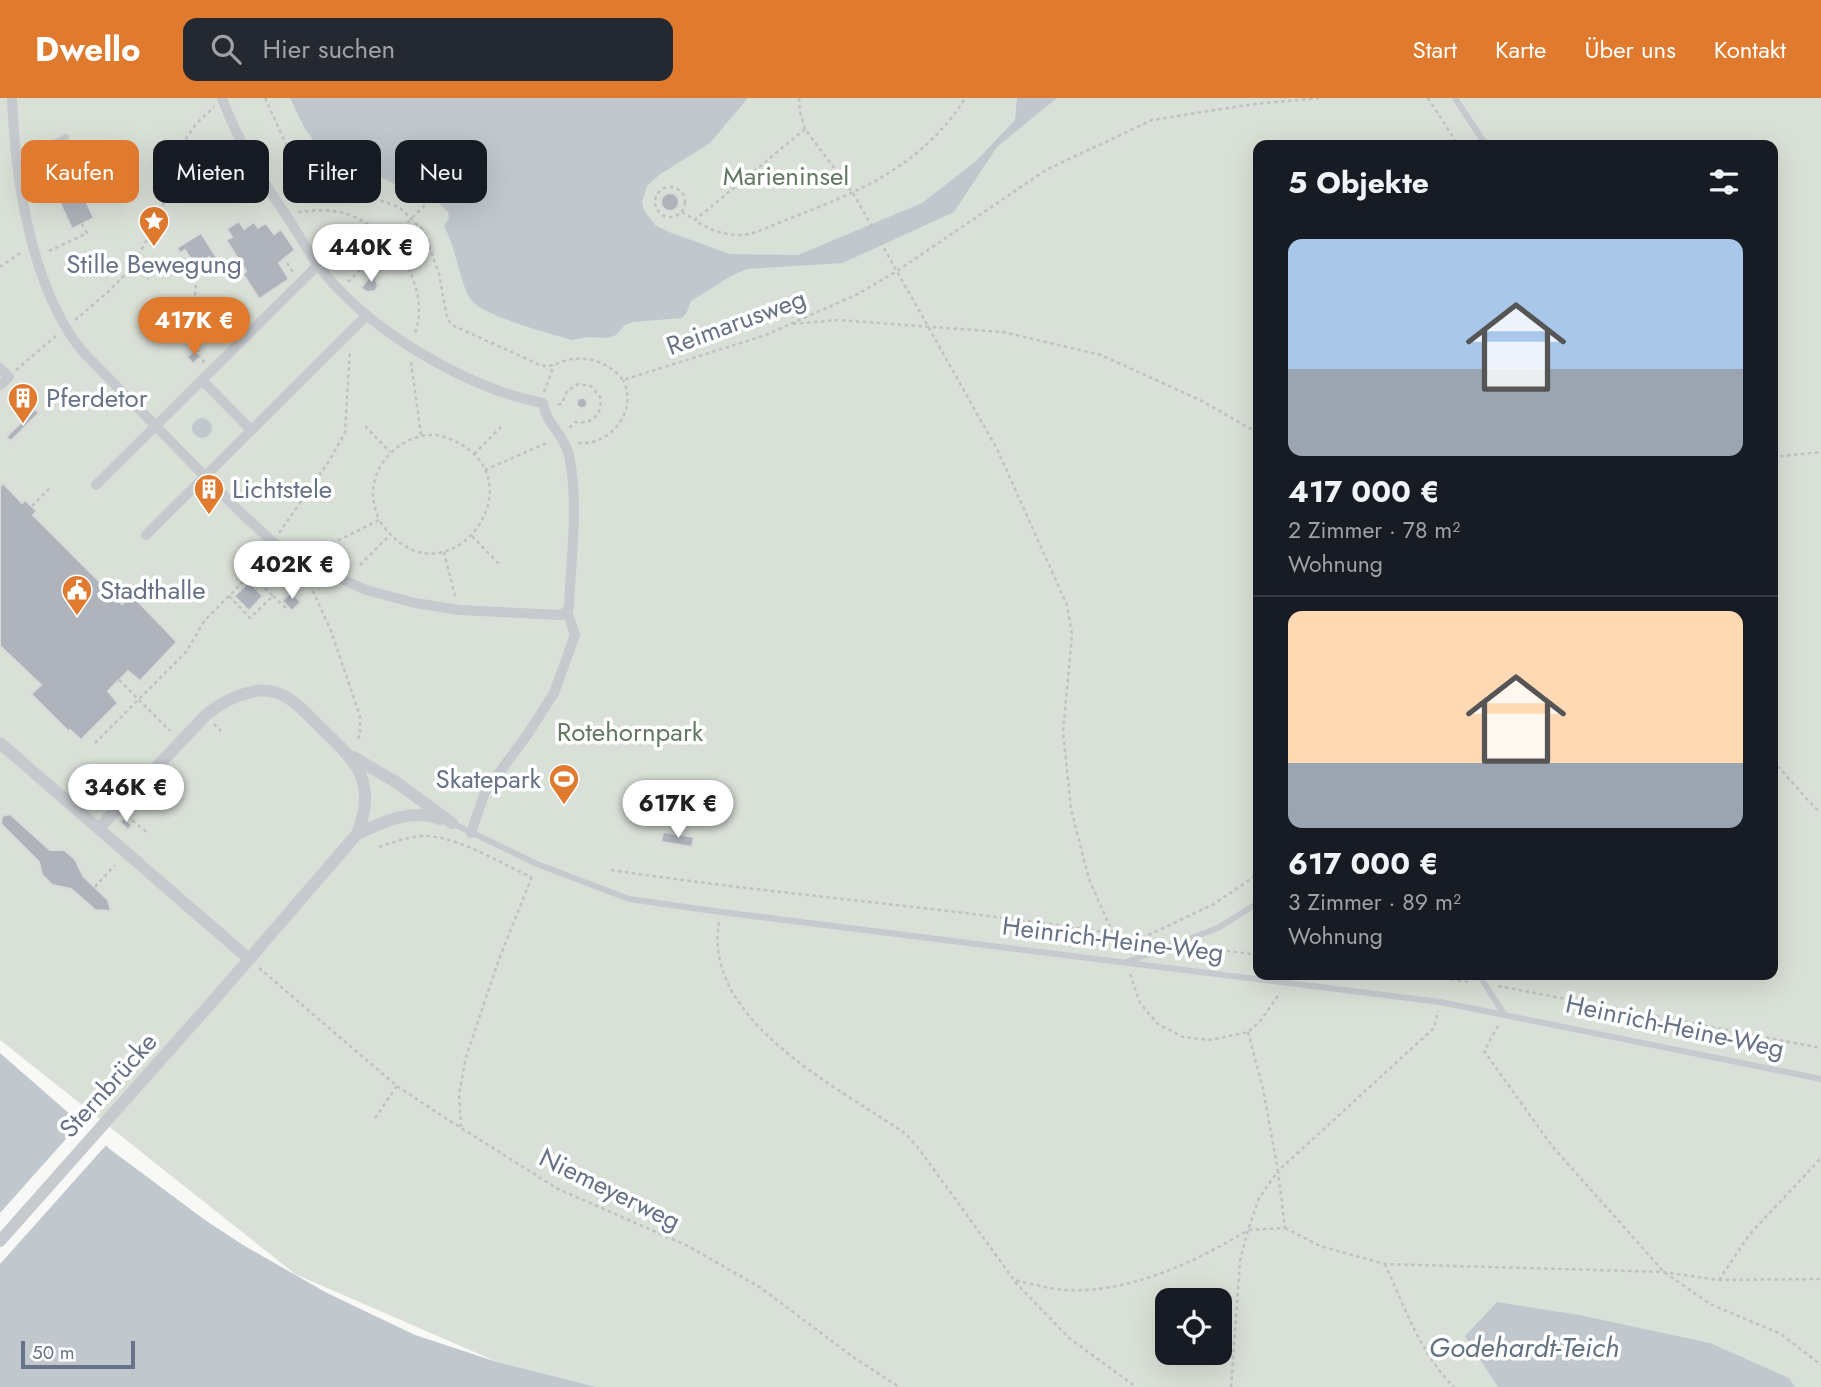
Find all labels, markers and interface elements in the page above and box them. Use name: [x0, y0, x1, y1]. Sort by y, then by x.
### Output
search box: [183, 18, 673, 81]
text: Dwello: [35, 26, 141, 73]
icon: search: [207, 30, 245, 68]
text: Hier suchen: [263, 30, 395, 68]
text: Start: [1413, 32, 1457, 67]
text: Karte: [1495, 32, 1546, 67]
text: Über uns: [1584, 32, 1676, 67]
text: Kontakt: [1714, 32, 1786, 67]
chip: Kaufen: [21, 140, 139, 203]
chip: Mieten: [153, 140, 269, 203]
chip: Filter: [283, 140, 381, 203]
chip: Neu: [395, 140, 487, 203]
park label: Marieninsel: [723, 157, 849, 195]
text: 5 Objekte: [1288, 161, 1429, 204]
icon: filters: [1705, 163, 1743, 201]
place icon: Stille Bewegung: [137, 204, 171, 248]
pin: 440K €: [314, 225, 428, 284]
text: 440K €: [328, 230, 414, 264]
place label: Stille Bewegung: [66, 245, 242, 283]
street label: Reimarusweg: [661, 279, 811, 365]
icon: home: [1453, 284, 1579, 410]
pin: 417K €: [137, 298, 251, 357]
text: 417K €: [154, 303, 234, 337]
place label: Pferdetor: [46, 379, 148, 417]
building icon: Pferdetor: [6, 381, 40, 425]
place label: Lichtstele: [232, 470, 332, 508]
text: 417 000 €: [1288, 470, 1440, 513]
building icon: Lichtstele: [192, 472, 226, 516]
text: 2 Zimmer · 78 m²: [1288, 513, 1460, 547]
pin: 402K €: [235, 542, 349, 601]
text: 402K €: [250, 547, 334, 581]
text: Wohnung: [1288, 547, 1383, 581]
place label: Stadthalle: [100, 571, 206, 609]
public building icon: Stadthalle: [60, 573, 94, 617]
icon: home: [1453, 656, 1579, 782]
park label: Rotehornpark: [557, 713, 704, 751]
place label: Skatepark: [435, 760, 542, 798]
sports icon: Skatepark: [547, 762, 581, 806]
pin: 346K €: [69, 764, 183, 824]
text: 346K €: [84, 770, 168, 804]
pin: 617K €: [621, 780, 735, 840]
text: 617K €: [638, 786, 718, 820]
text: 617 000 €: [1288, 842, 1439, 885]
text: 3 Zimmer · 89 m²: [1288, 885, 1461, 919]
street label: Heinrich-Heine-Weg: [1000, 907, 1226, 971]
text: Wohnung: [1288, 919, 1383, 953]
street label: Heinrich-Heine-Weg: [1562, 984, 1788, 1068]
street label: Sternbrücke: [50, 1024, 166, 1146]
street label: Niemeyerweg: [533, 1138, 687, 1240]
map controls: [1155, 1288, 1232, 1365]
button: locate: [1155, 1288, 1232, 1365]
water label: Godehardt-Teich: [1429, 1327, 1619, 1368]
scale bar: [21, 1338, 135, 1370]
text: 50 m: [32, 1339, 75, 1366]

